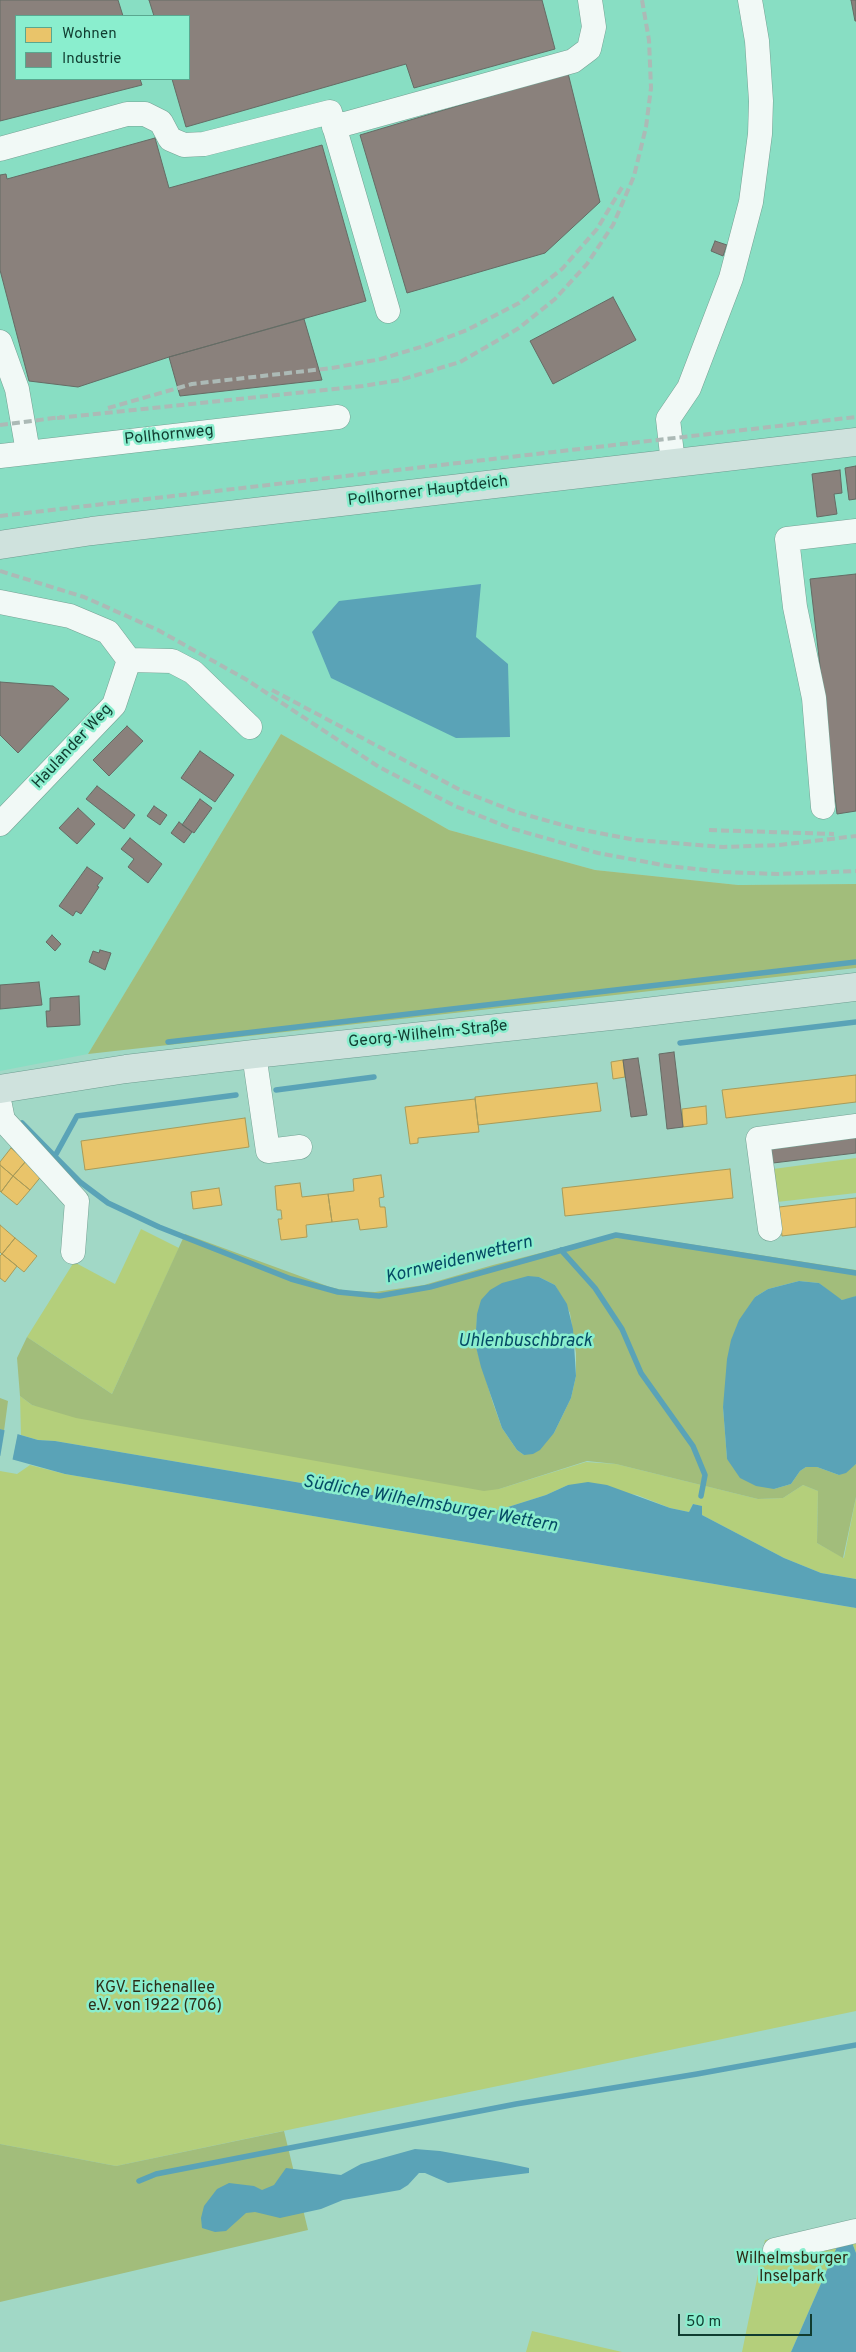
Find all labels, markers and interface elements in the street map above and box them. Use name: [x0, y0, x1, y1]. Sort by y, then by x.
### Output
legend: [15, 15, 190, 80]
text: Wohnen: [62, 25, 117, 44]
text: Industrie: [62, 50, 121, 69]
street label: Pollhornweg: [123, 422, 215, 450]
street label: Pollhorner Hauptdeich: [347, 473, 509, 511]
street label: Haulander Weg: [29, 701, 117, 793]
street label: Georg-Wilhelm-Straße: [348, 1017, 508, 1053]
water label: Kornweidenwettern: [383, 1232, 535, 1290]
water label: Uhlenbuschbrack: [458, 1331, 592, 1353]
water label: Südliche Wilhelmsburger Wettern: [301, 1472, 559, 1538]
park label: KGV. Eichenallee e.V. von 1922 (706): [88, 1979, 222, 2017]
park label: Wilhelmsburger Inselpark: [736, 2250, 848, 2288]
scale bar: [681, 2304, 815, 2336]
text: 50 m: [686, 2313, 721, 2332]

